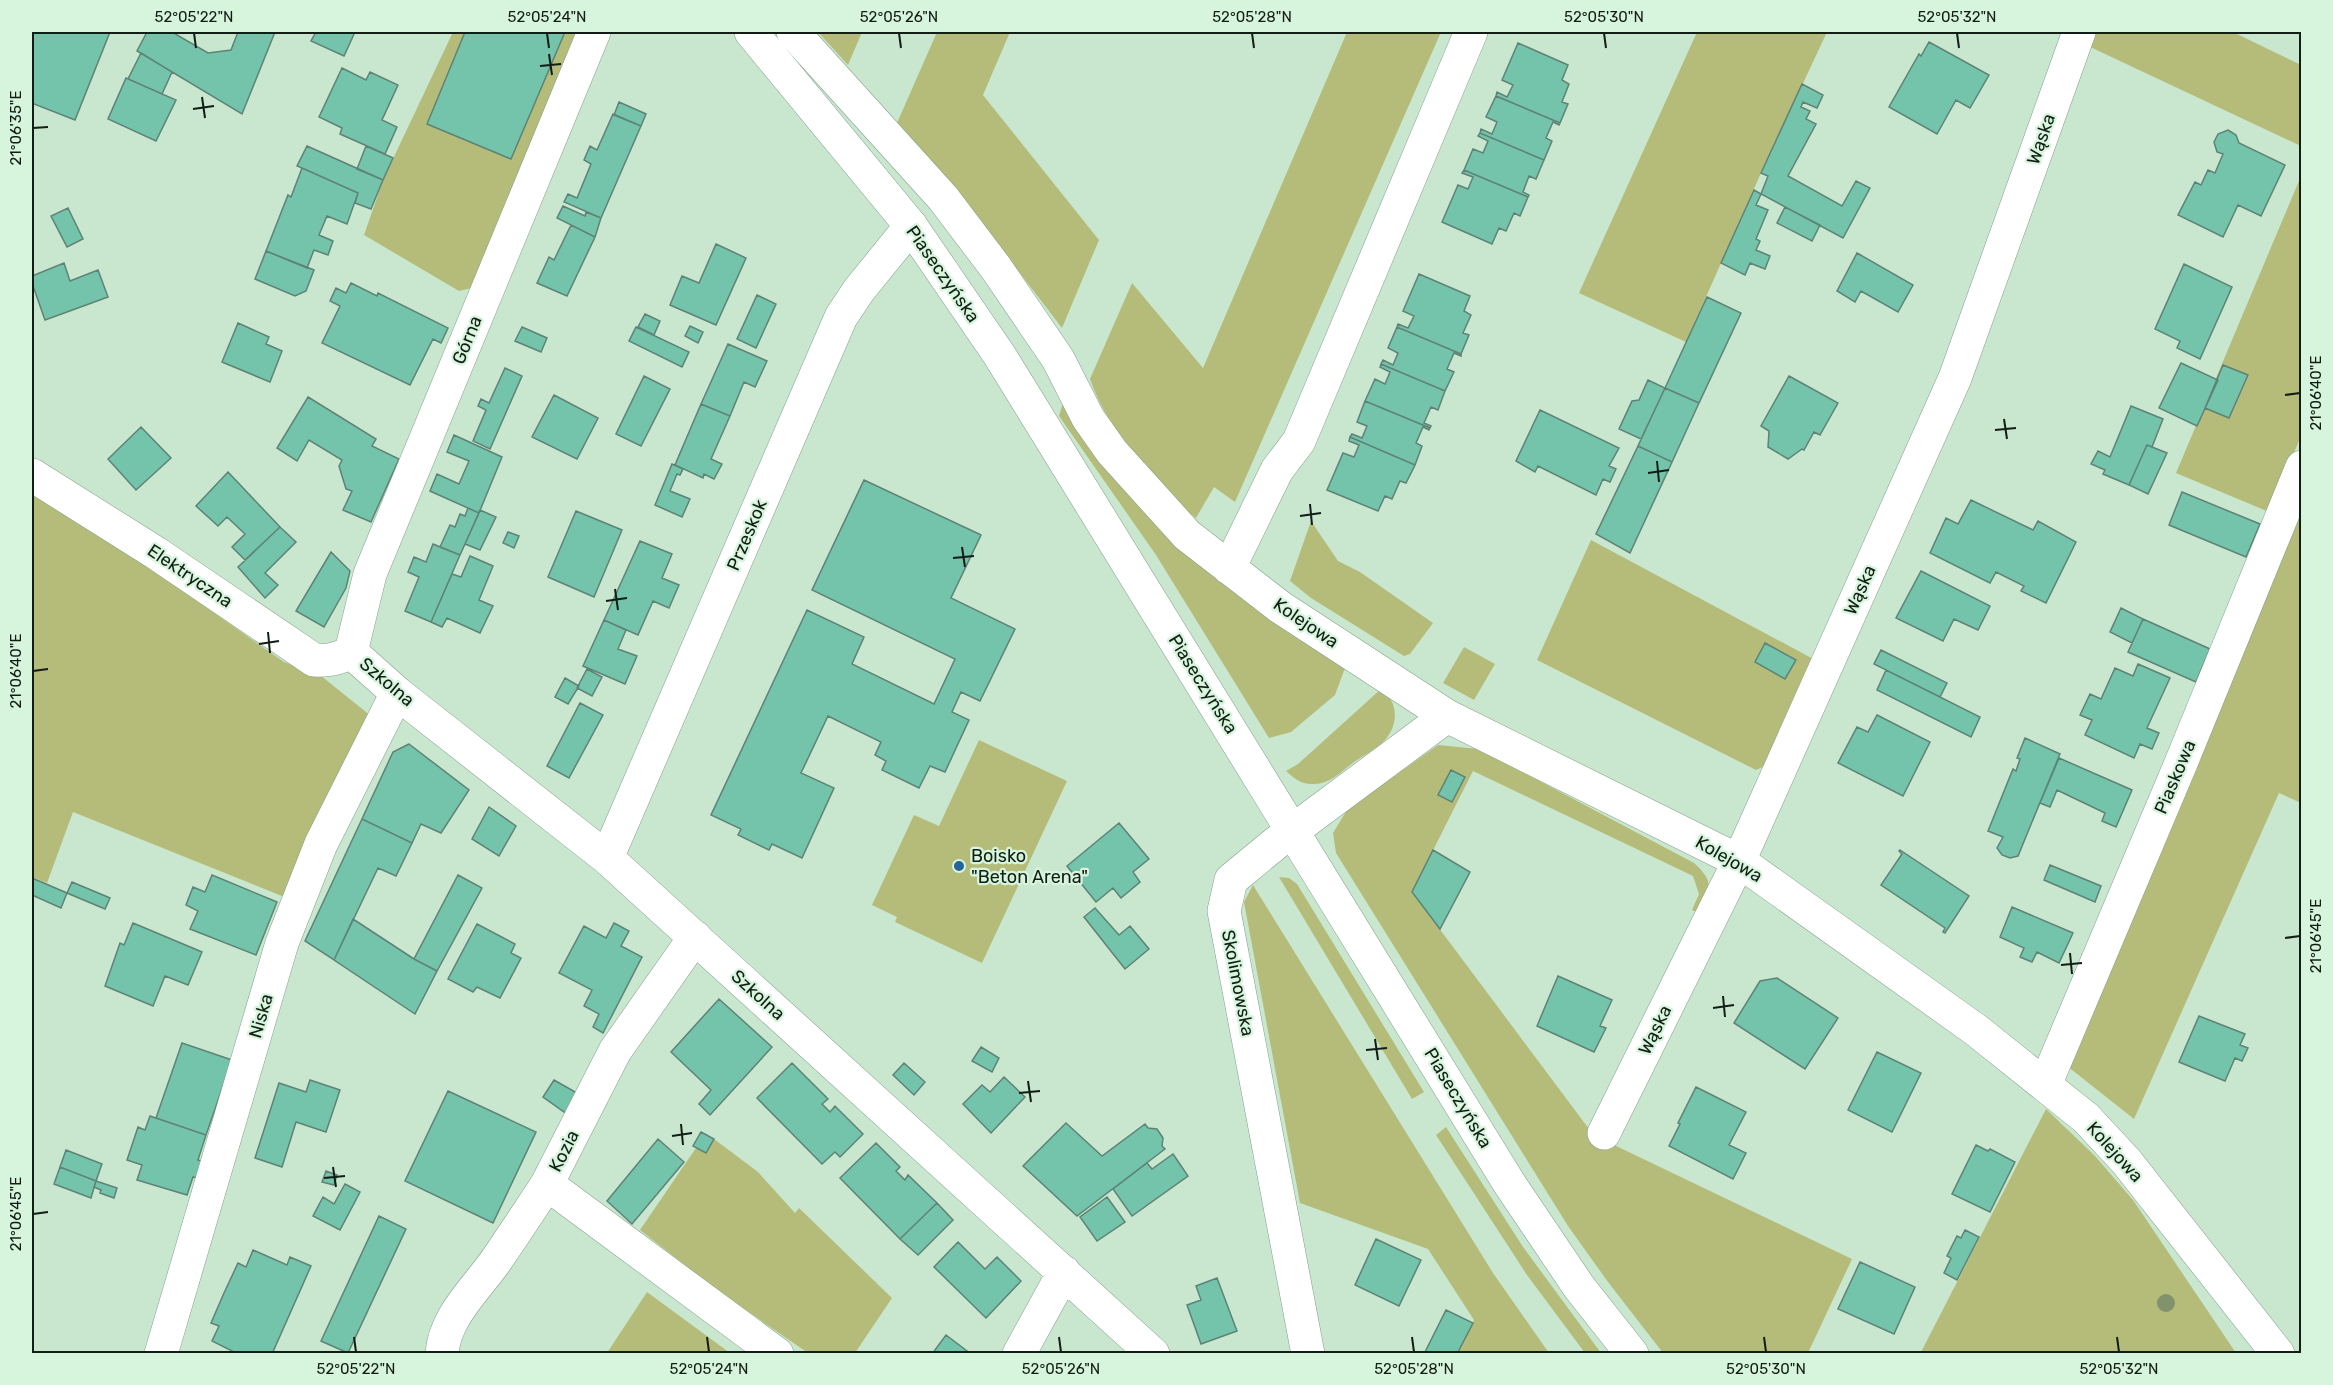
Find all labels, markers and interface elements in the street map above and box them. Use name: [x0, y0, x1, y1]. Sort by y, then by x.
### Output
text: 52°05'22"N: [155, 8, 233, 26]
text: 52°05'24"N: [508, 8, 586, 26]
text: 52°05'26"N: [860, 8, 938, 26]
text: 52°05'28"N: [1212, 8, 1292, 26]
text: 52°05'30"N: [1564, 8, 1644, 26]
text: 52°05'32"N: [1917, 8, 1997, 26]
text: 21°06'35"E: [7, 91, 25, 165]
street label: Wąska: [2022, 111, 2060, 167]
street label: Piaseczyńska: [902, 221, 984, 327]
street label: Górna: [447, 313, 487, 367]
text: 21°06'40"E: [2307, 355, 2325, 431]
street label: Przeskok: [722, 495, 772, 574]
street label: Elektryczna: [143, 539, 237, 613]
street label: Wąska: [1839, 562, 1881, 618]
street label: Kolejowa: [1269, 593, 1343, 653]
street label: Piaseczyńska: [1164, 630, 1242, 738]
text: 21°06'40"E: [7, 633, 25, 709]
street label: Szkolna: [355, 653, 419, 711]
street label: Piaskowa: [2150, 737, 2200, 817]
street label: Kolejowa: [1692, 831, 1766, 887]
place label: Boisko "Beton Arena": [971, 845, 1088, 888]
marker: Boisko "Beton Arena": [952, 859, 966, 873]
text: 21°06'45"E: [2307, 899, 2325, 973]
street label: Skolimowska: [1217, 928, 1259, 1038]
street label: Szkolna: [727, 965, 789, 1025]
street label: Niska: [244, 991, 278, 1041]
street label: Wąska: [1634, 1002, 1676, 1058]
street label: Piaseczyńska: [1419, 1044, 1497, 1152]
street label: Kolejowa: [2082, 1117, 2148, 1187]
street label: Kozia: [544, 1126, 584, 1176]
text: 21°06'45"E: [7, 1177, 25, 1251]
text: 52°05'22"N: [317, 1360, 395, 1378]
text: 52°05'24"N: [670, 1360, 748, 1378]
text: 52°05'26"N: [1022, 1360, 1100, 1378]
text: 52°05'28"N: [1374, 1360, 1454, 1378]
text: 52°05'30"N: [1726, 1360, 1806, 1378]
text: 52°05'32"N: [2079, 1360, 2159, 1378]

